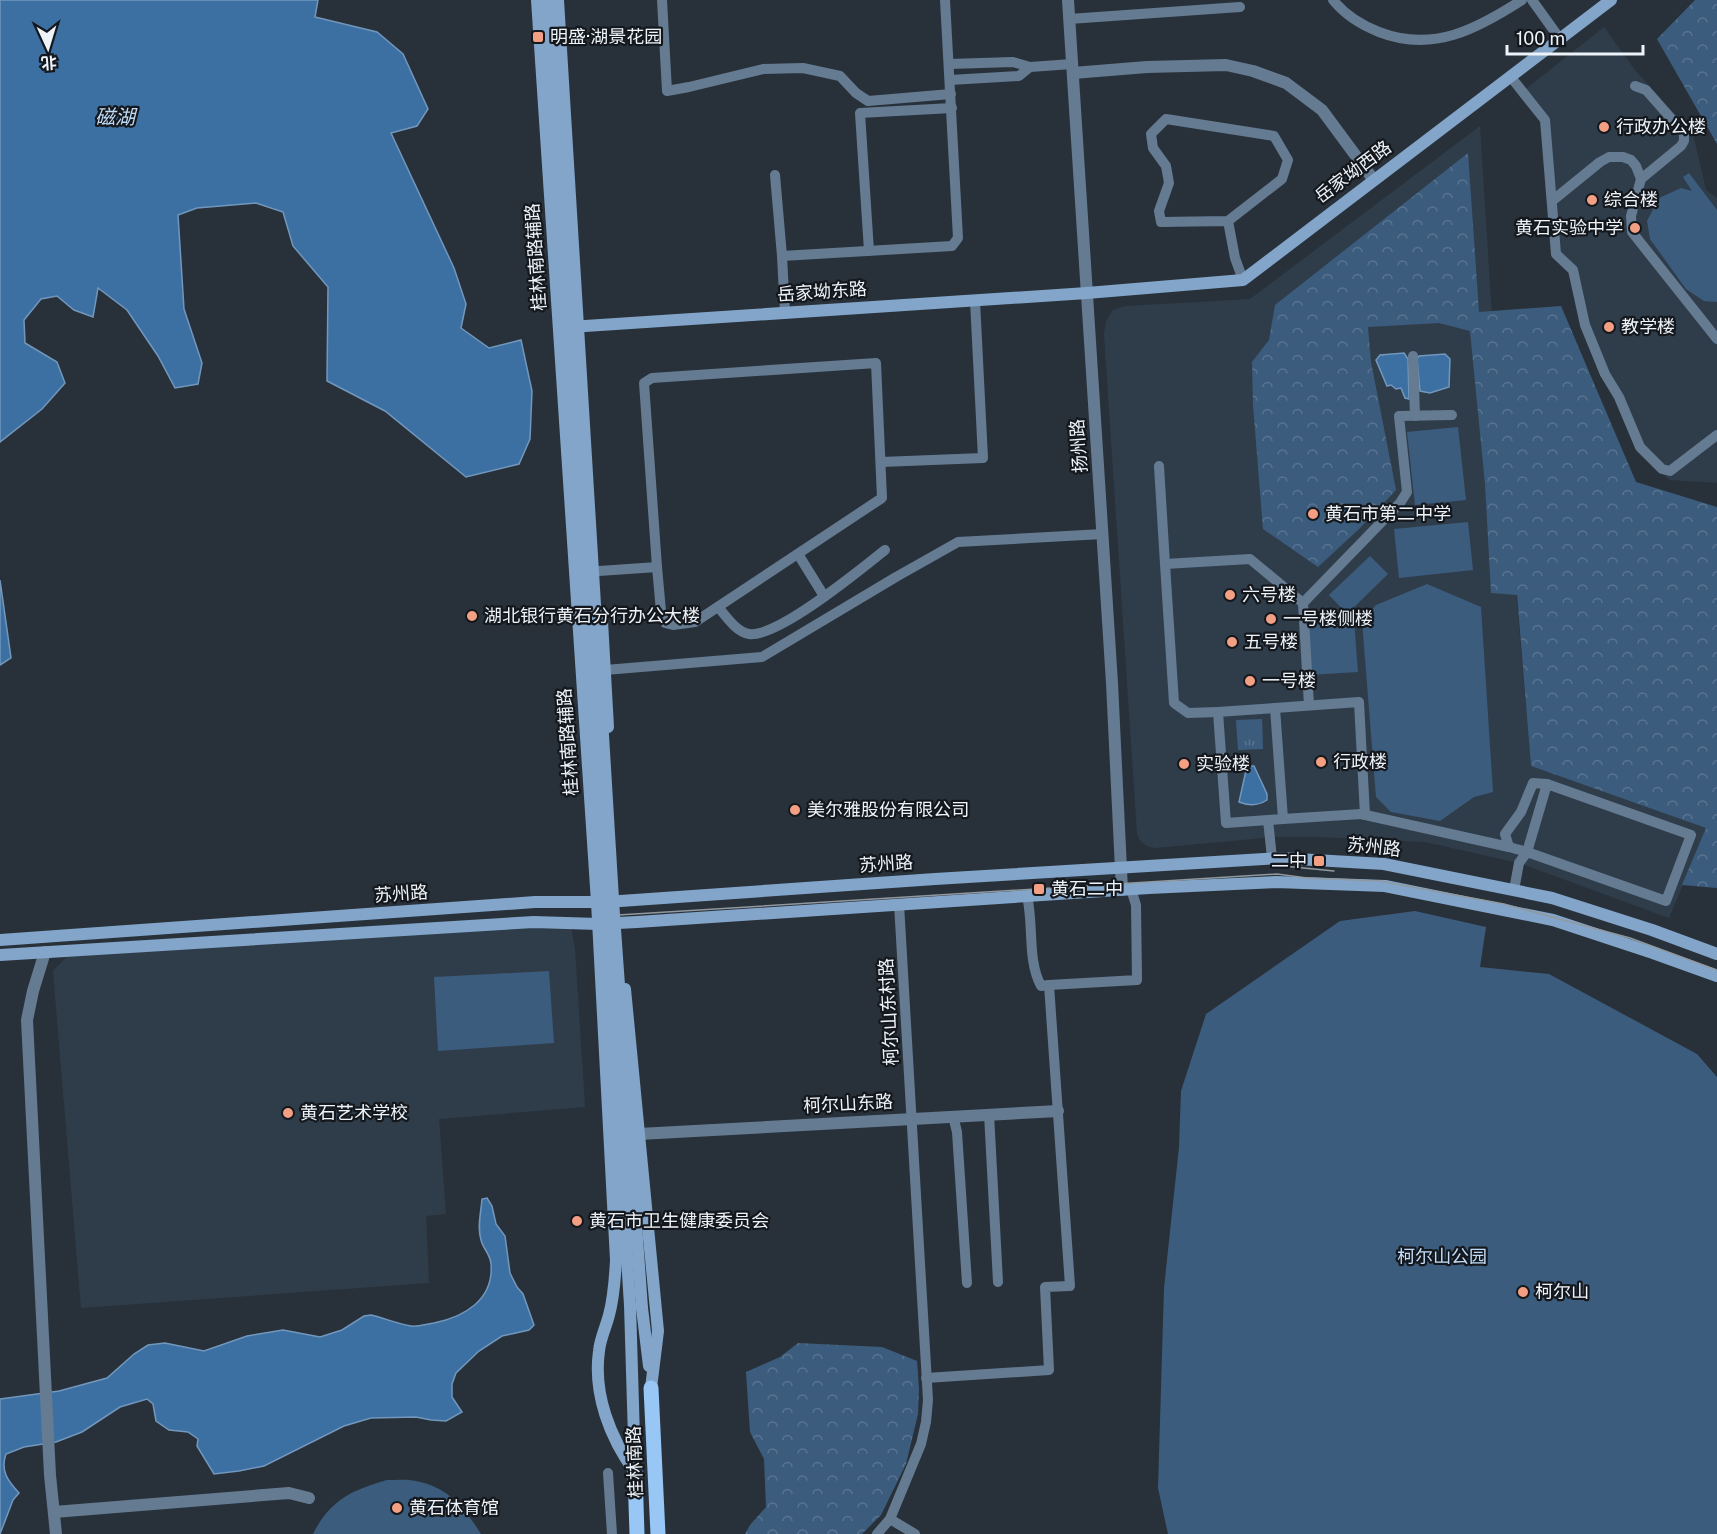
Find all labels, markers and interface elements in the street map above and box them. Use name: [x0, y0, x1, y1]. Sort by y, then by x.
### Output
north arrow: [18, 18, 78, 78]
scale bar: [1507, 18, 1644, 56]
place label: 明盛·湖景花园: [550, 26, 662, 47]
text: 100 m: [1516, 28, 1565, 49]
marker: 明盛·湖景花园: [531, 30, 545, 44]
text: 北: [40, 52, 58, 73]
water label: 磁湖: [95, 105, 138, 129]
place label: 行政办公楼: [1616, 116, 1706, 137]
marker: 行政办公楼: [1597, 120, 1611, 134]
street label: 岳家坳西路: [1310, 136, 1395, 207]
place label: 综合楼: [1604, 189, 1658, 210]
marker: 综合楼: [1585, 193, 1599, 207]
street label: 桂林南路辅路: [521, 202, 550, 312]
place label: 黄石实验中学: [1515, 217, 1623, 238]
marker: 黄石实验中学: [1628, 221, 1642, 235]
street label: 岳家坳东路: [776, 278, 868, 305]
place label: 教学楼: [1621, 316, 1675, 337]
marker: 教学楼: [1602, 320, 1616, 334]
street label: 扬州路: [1066, 418, 1091, 474]
place label: 黄石市第二中学: [1325, 503, 1451, 524]
marker: 黄石市第二中学: [1306, 507, 1320, 521]
place label: 六号楼: [1242, 584, 1296, 605]
marker: 六号楼: [1223, 588, 1237, 602]
place label: 湖北银行黄石分行办公大楼: [484, 605, 700, 626]
place label: 一号楼侧楼: [1283, 608, 1373, 629]
marker: 湖北银行黄石分行办公大楼: [465, 609, 479, 623]
marker: 一号楼侧楼: [1264, 612, 1278, 626]
place label: 五号楼: [1244, 631, 1298, 652]
marker: 五号楼: [1225, 635, 1239, 649]
place label: 一号楼: [1262, 670, 1316, 691]
marker: 一号楼: [1243, 674, 1257, 688]
street label: 桂林南路辅路: [553, 687, 582, 797]
place label: 行政楼: [1333, 751, 1387, 772]
place label: 实验楼: [1196, 753, 1250, 774]
marker: 行政楼: [1314, 755, 1328, 769]
marker: 实验楼: [1177, 757, 1191, 771]
place label: 美尔雅股份有限公司: [807, 799, 969, 820]
marker: 美尔雅股份有限公司: [788, 803, 802, 817]
street label: 苏州路: [1346, 833, 1402, 860]
place label: 二中: [1271, 850, 1307, 871]
street label: 苏州路: [858, 851, 914, 876]
marker: 二中: [1312, 854, 1326, 868]
place label: 黄石二中: [1051, 878, 1123, 899]
street label: 苏州路: [373, 881, 429, 906]
marker: 黄石二中: [1032, 882, 1046, 896]
street label: 柯尔山东村路: [875, 958, 902, 1067]
street label: 柯尔山东路: [802, 1091, 893, 1116]
place label: 黄石艺术学校: [300, 1102, 408, 1123]
marker: 黄石艺术学校: [281, 1106, 295, 1120]
place label: 黄石市卫生健康委员会: [589, 1210, 769, 1231]
marker: 黄石市卫生健康委员会: [570, 1214, 584, 1228]
park label: 柯尔山公园: [1397, 1246, 1487, 1267]
place label: 柯尔山: [1535, 1281, 1589, 1302]
marker: 柯尔山: [1516, 1285, 1530, 1299]
street label: 桂林南路: [623, 1426, 646, 1498]
place label: 黄石体育馆: [409, 1497, 499, 1518]
marker: 黄石体育馆: [390, 1501, 404, 1515]

